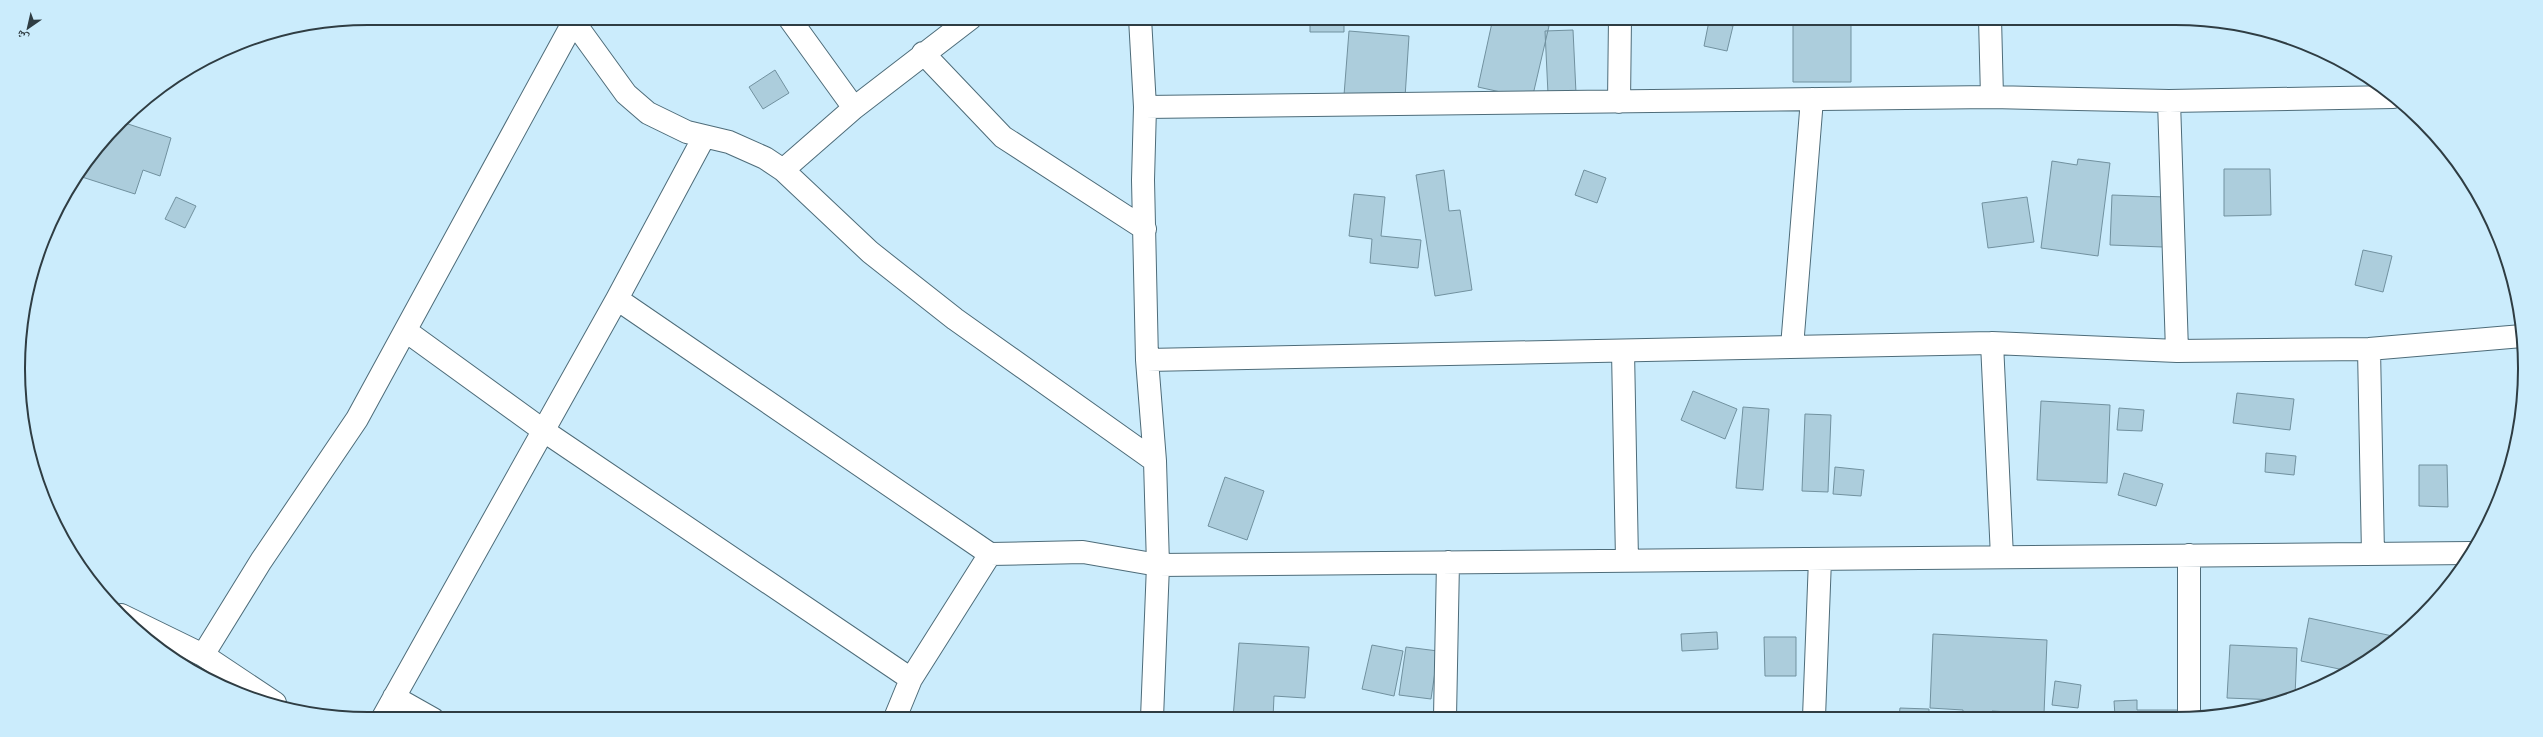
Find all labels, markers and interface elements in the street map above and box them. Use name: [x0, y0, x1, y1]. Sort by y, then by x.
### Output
north arrow: [8, 8, 48, 48]
text: ش: [14, 26, 32, 45]

